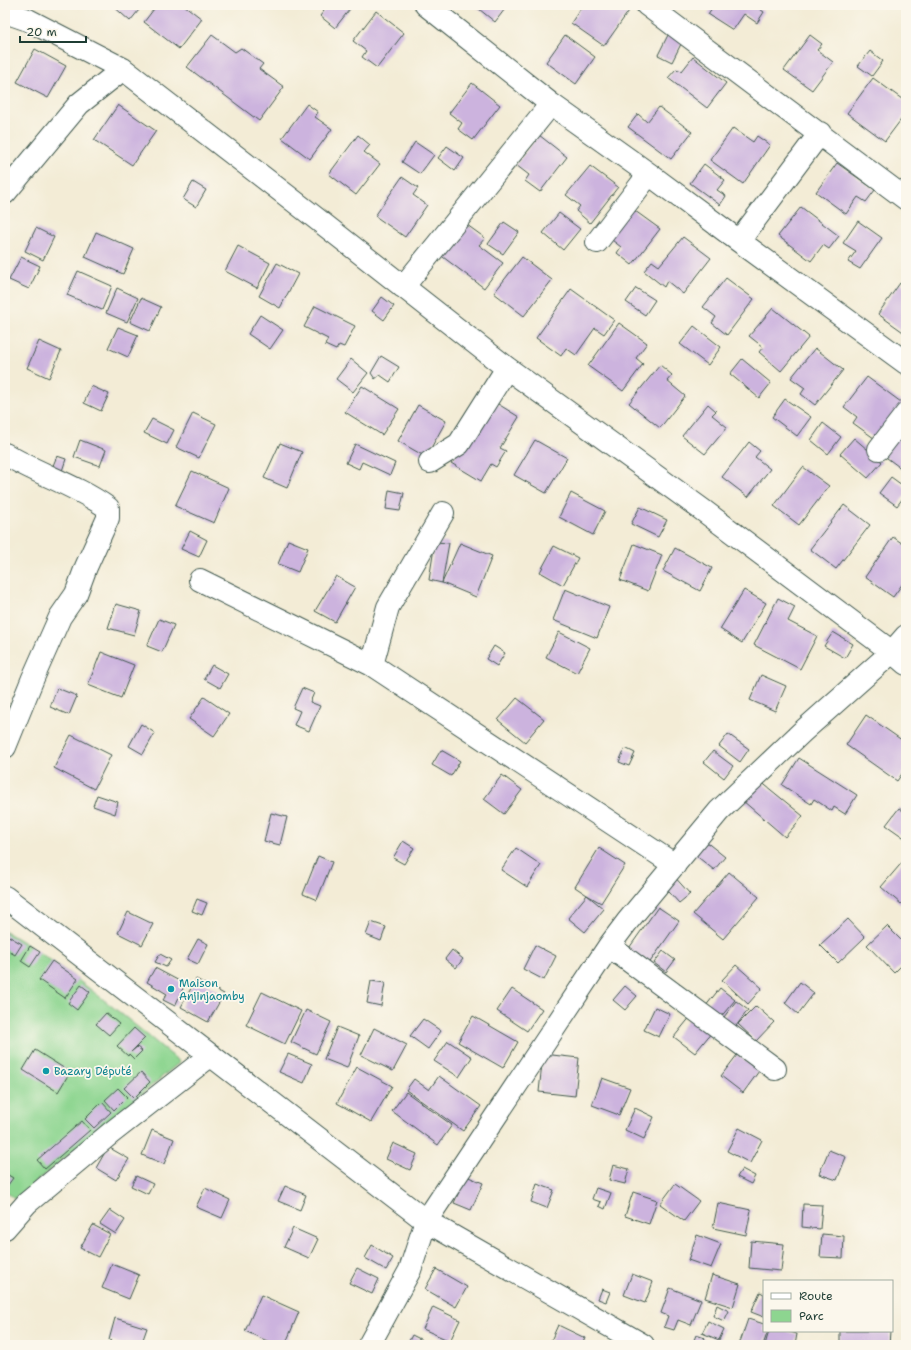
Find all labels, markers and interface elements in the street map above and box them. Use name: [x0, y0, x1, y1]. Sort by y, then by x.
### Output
scale bar: [20, 18, 86, 44]
text: 20 m: [26, 24, 57, 40]
place label: Maison Anjinjaomby: [179, 976, 245, 1004]
marker: Maison Anjinjaomby: [166, 984, 176, 994]
place label: Bazary Député: [54, 1064, 132, 1079]
marker: Bazary Député: [41, 1066, 51, 1076]
legend: [763, 1280, 893, 1332]
text: Route: [799, 1288, 833, 1304]
text: Parc: [799, 1308, 824, 1324]

